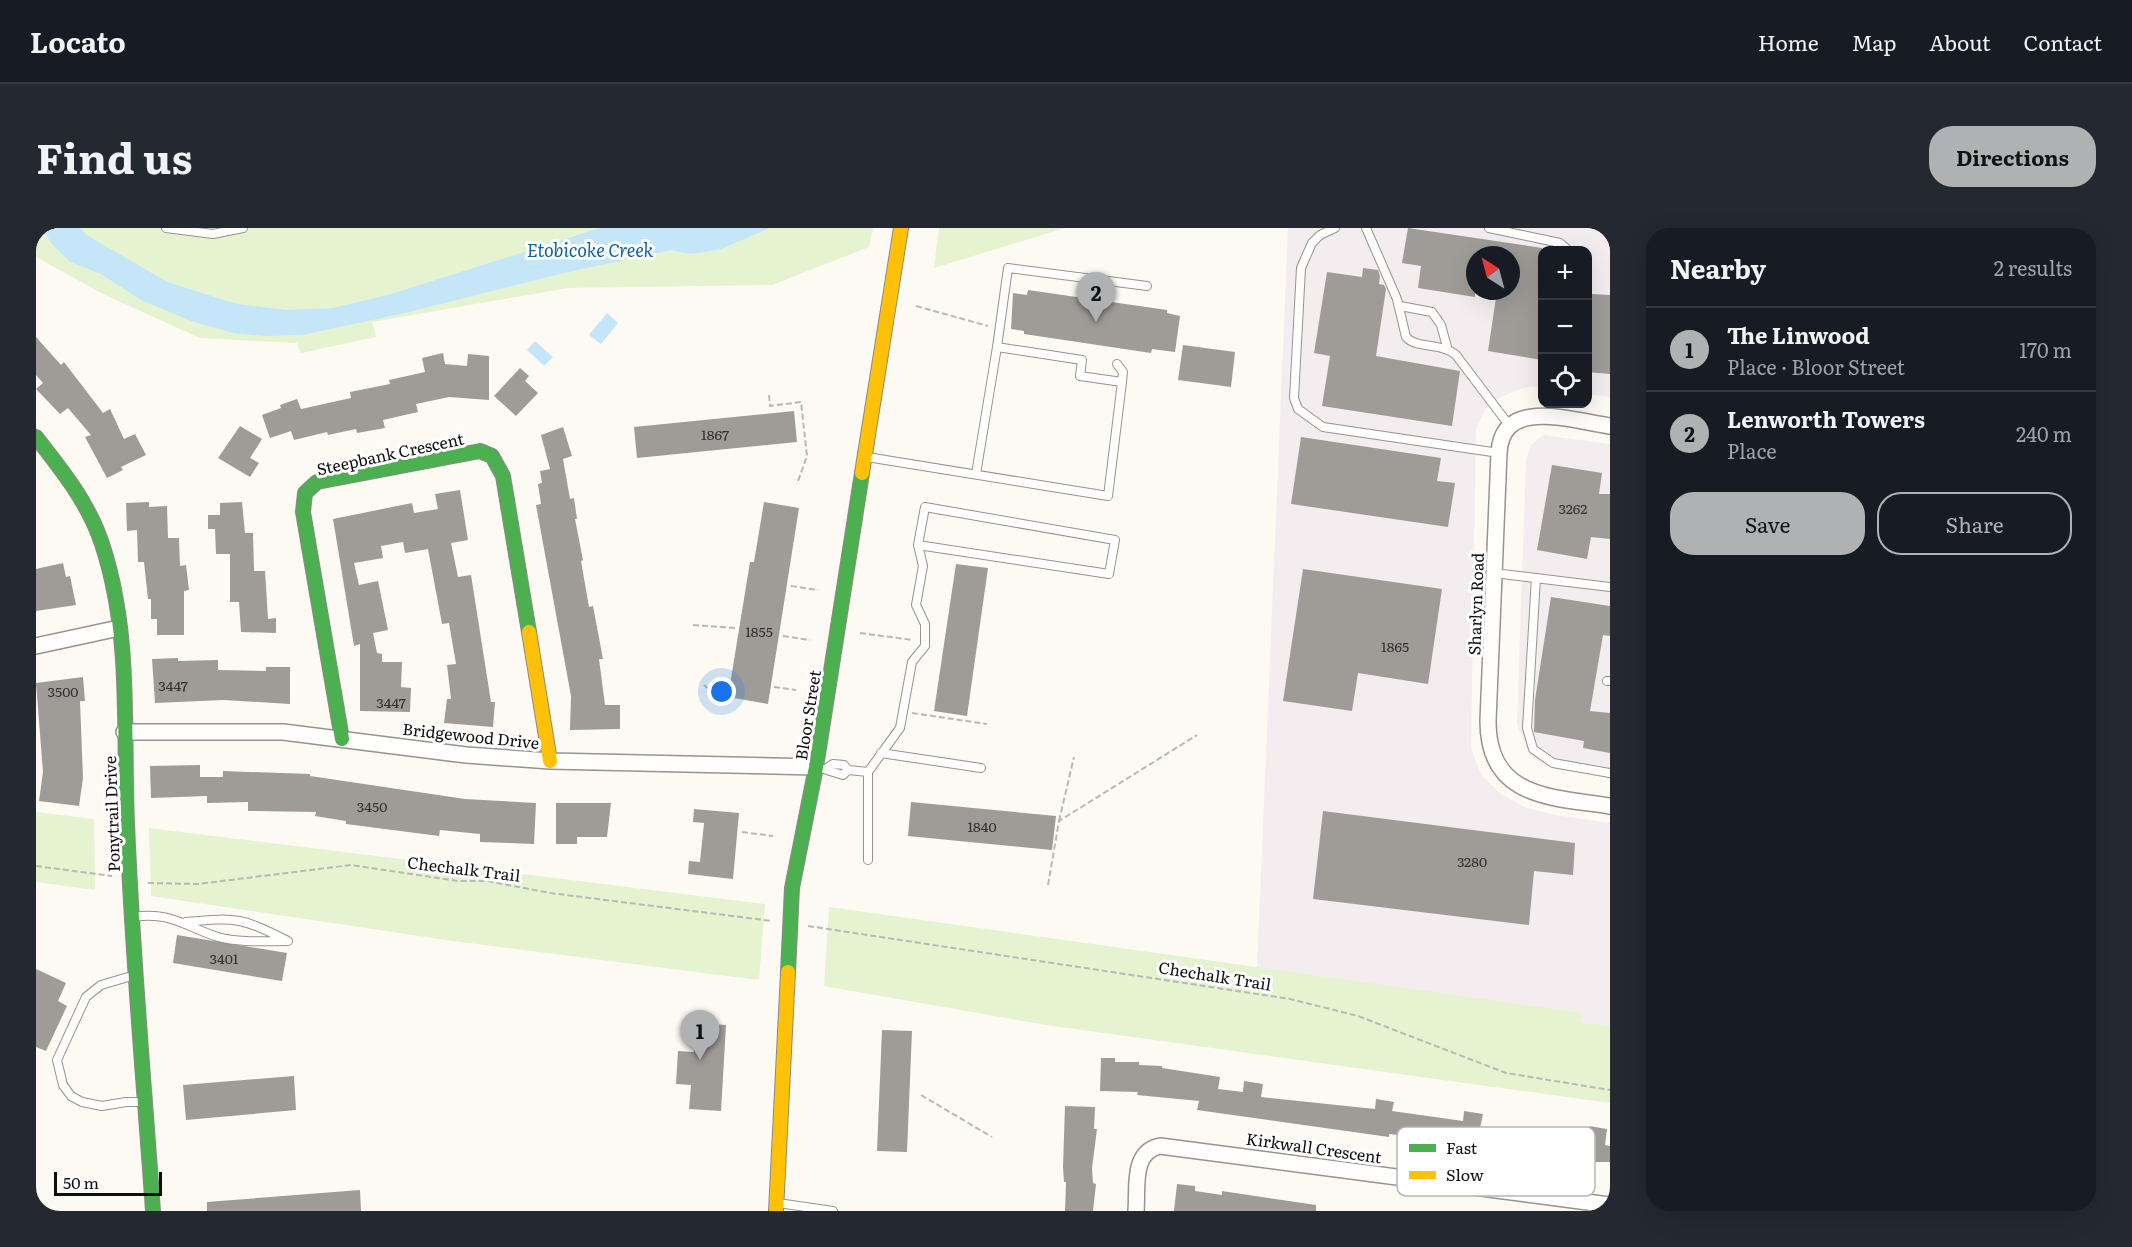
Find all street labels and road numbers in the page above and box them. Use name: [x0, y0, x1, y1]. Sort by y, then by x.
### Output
street label: Steepbank Crescent: [314, 426, 466, 480]
street label: Sharlyn Road: [1461, 552, 1489, 656]
street label: Bloor Street: [788, 668, 826, 762]
street label: Bridgewood Drive: [401, 716, 541, 754]
street label: Ponytrail Drive: [97, 756, 125, 872]
street label: Chechalk Trail: [406, 849, 522, 887]
street label: Chechalk Trail: [1157, 954, 1273, 996]
street label: Kirkwall Crescent: [1245, 1126, 1384, 1168]

